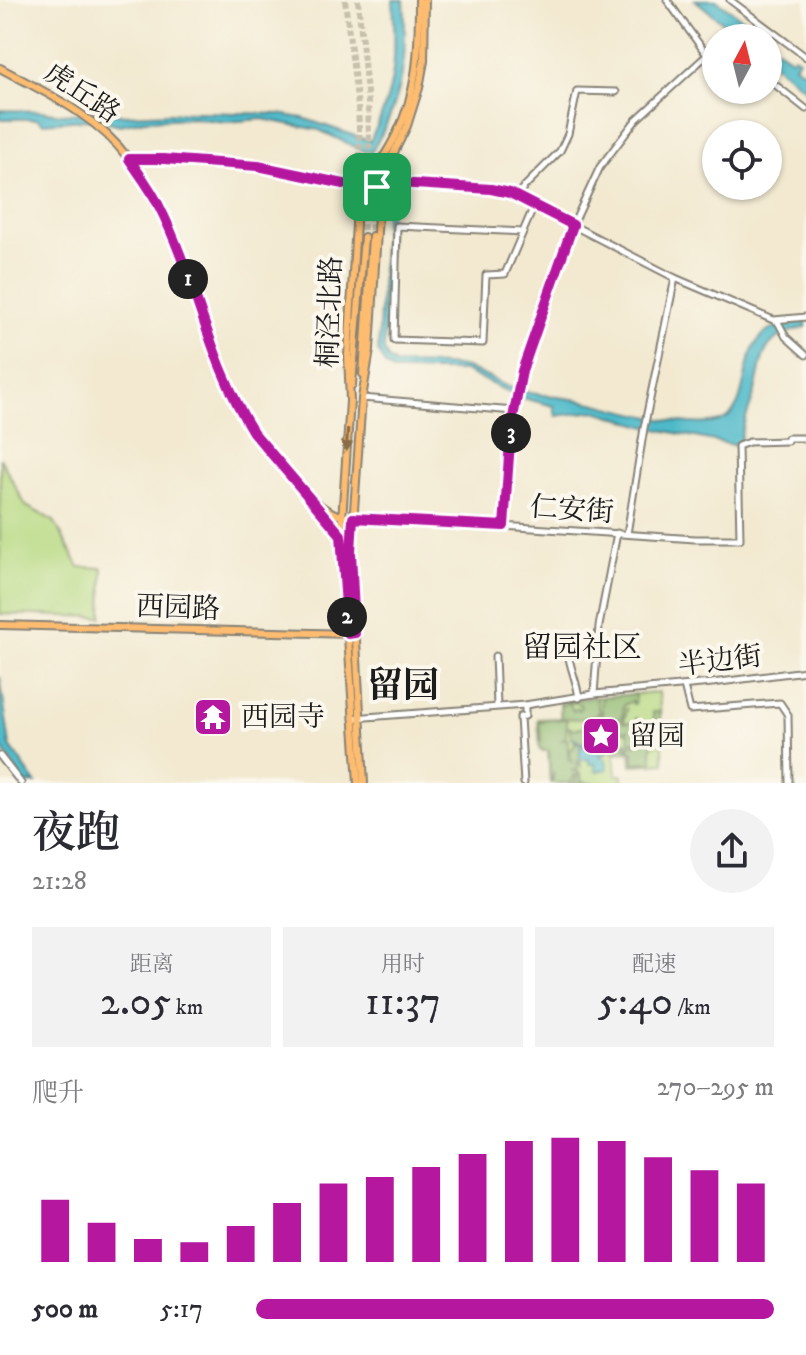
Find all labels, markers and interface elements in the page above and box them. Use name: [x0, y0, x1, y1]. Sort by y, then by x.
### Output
north arrow: [702, 24, 782, 104]
map controls: [702, 24, 782, 200]
street label: 虎丘路: [37, 55, 127, 131]
button: locate: [702, 120, 782, 200]
pin: [343, 153, 411, 221]
icon: arrive: [355, 165, 399, 209]
street label: 桐泾北路: [311, 255, 349, 369]
pin: 1: [168, 259, 208, 299]
text: 1: [184, 265, 192, 292]
pin: 3: [491, 413, 531, 453]
text: 3: [507, 419, 515, 446]
one-way arrow: [340, 428, 353, 453]
street label: 仁安街: [529, 490, 615, 530]
street label: 西园路: [135, 589, 221, 627]
pin: 2: [327, 597, 367, 637]
text: 2: [342, 603, 352, 630]
district label: 留园社区: [522, 630, 642, 667]
street label: 半边街: [676, 639, 764, 683]
district label: 留园: [367, 664, 439, 709]
temple icon: 西园寺: [192, 696, 234, 738]
place label: 西园寺: [241, 700, 325, 735]
place icon: 留园: [580, 715, 622, 757]
place label: 留园: [629, 719, 685, 754]
text: 夜跑: [32, 807, 120, 862]
button: share: [690, 809, 774, 893]
text: 21:28: [32, 865, 87, 898]
text: 距离: [130, 951, 174, 978]
text: 用时: [381, 951, 425, 978]
text: 配速: [632, 951, 676, 978]
text: 2.05: [100, 978, 171, 1028]
text: 11:37: [365, 978, 441, 1028]
text: 5:40: [598, 978, 673, 1028]
text: km: [171, 994, 203, 1021]
text: /km: [673, 994, 711, 1021]
text: 270–295 m: [657, 1071, 774, 1104]
text: 爬升: [32, 1077, 84, 1110]
text: 500 m: [32, 1293, 98, 1326]
text: 5:17: [160, 1293, 203, 1326]

